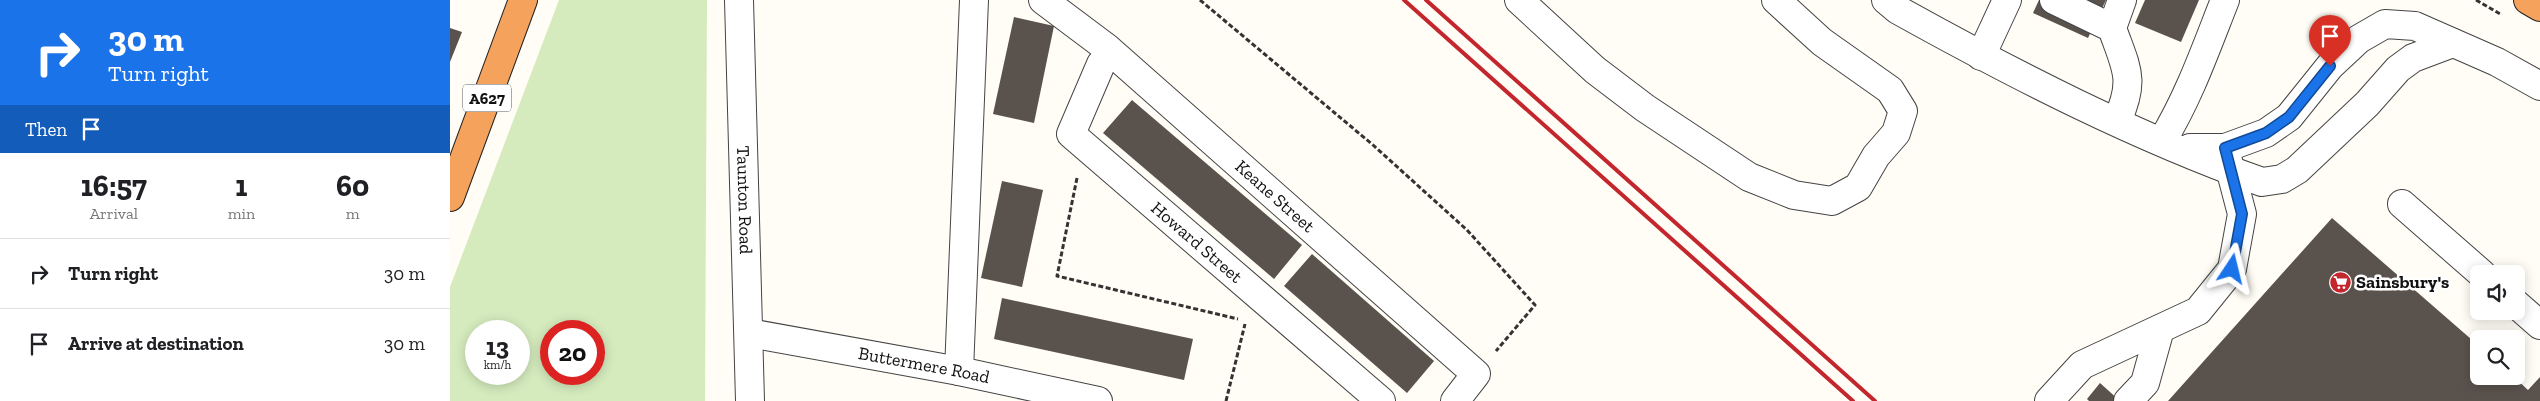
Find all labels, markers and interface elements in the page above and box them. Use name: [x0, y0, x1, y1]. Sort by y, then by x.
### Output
pin: [2309, 15, 2351, 66]
text: 30 m: [108, 18, 184, 60]
icon: right: [25, 20, 90, 85]
icon: arrive: [2316, 22, 2344, 50]
text: Turn right: [108, 60, 209, 87]
road number: A627: [463, 85, 511, 112]
icon: arrive: [77, 115, 105, 143]
text: Then: [25, 118, 67, 141]
street label: Taunton Road: [732, 145, 757, 255]
street label: Keane Street: [1231, 155, 1319, 237]
text: 16:57: [81, 168, 147, 204]
text: 1: [235, 168, 247, 204]
text: 60: [336, 168, 369, 204]
street label: Howard Street: [1146, 197, 1247, 288]
text: Arrival: [90, 204, 138, 223]
text: min: [228, 204, 255, 223]
text: m: [346, 204, 359, 223]
position arrow: [2205, 242, 2257, 294]
icon: right: [25, 260, 53, 288]
text: Turn right: [68, 262, 158, 285]
text: 30 m: [384, 262, 425, 285]
map controls: [2470, 265, 2525, 385]
button: sound: [2470, 265, 2525, 320]
supermarket icon: Sainsbury's: [2328, 270, 2352, 294]
place label: Sainsbury's: [2356, 271, 2449, 293]
speed limit sign: 20: [540, 320, 605, 385]
icon: arrive: [25, 330, 53, 358]
button: search: [2470, 330, 2525, 385]
text: 13: [486, 331, 509, 361]
text: Arrive at destination: [68, 332, 244, 355]
text: 30 m: [384, 332, 425, 355]
street label: Buttermere Road: [857, 342, 992, 388]
text: km/h: [484, 358, 511, 372]

